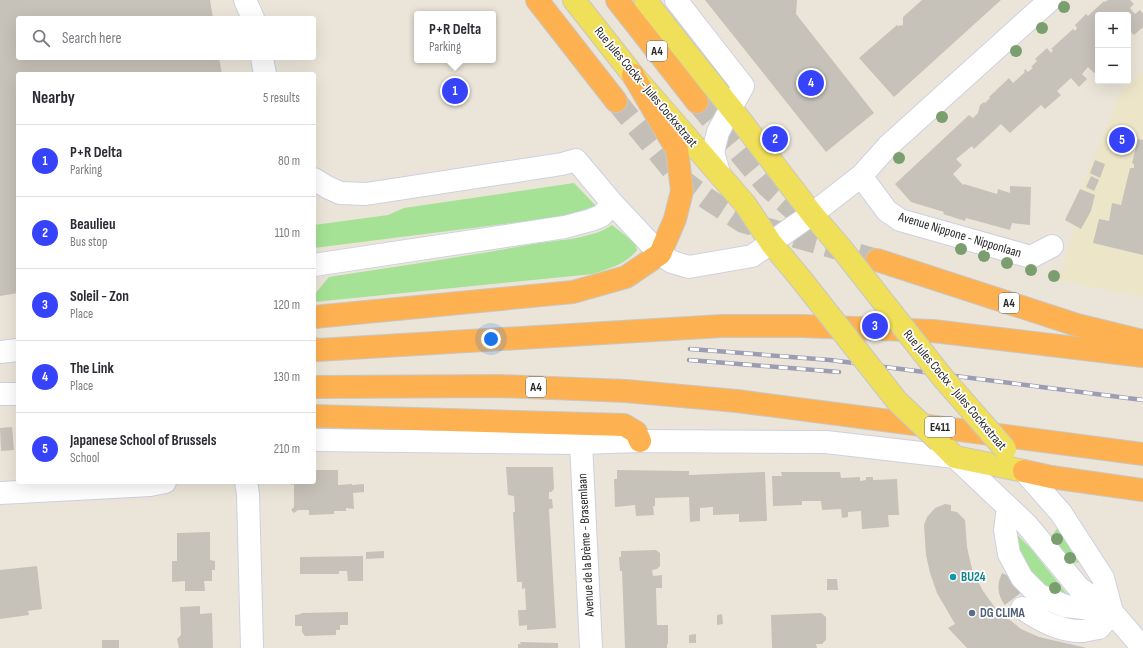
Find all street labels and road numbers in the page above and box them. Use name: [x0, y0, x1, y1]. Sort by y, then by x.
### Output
street label: Rue Jules Cockx - Jules Cockxstraat: [591, 24, 701, 150]
road number: A4: [647, 41, 667, 61]
street label: Avenue Nippone - Nipponlaan: [896, 208, 1023, 261]
road number: A4: [999, 293, 1019, 313]
street label: Rue Jules Cockx - Jules Cockxstraat: [900, 327, 1010, 453]
road number: A4: [526, 377, 546, 397]
road number: E411: [925, 417, 955, 437]
street label: Avenue de la Brème - Brasemlaan: [574, 473, 598, 618]

